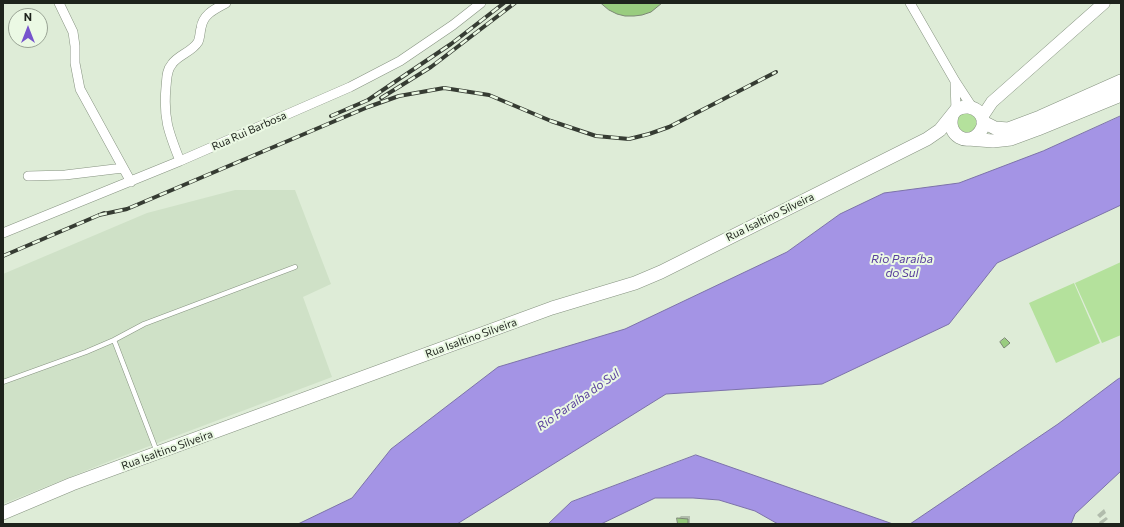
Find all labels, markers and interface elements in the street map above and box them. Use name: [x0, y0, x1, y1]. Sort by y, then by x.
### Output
north arrow: [8, 8, 48, 48]
text: N: [24, 10, 32, 23]
street label: Rua Rui Barbosa: [209, 109, 289, 153]
street label: Rua Isaltino Silveira: [724, 190, 816, 244]
water label: Rio Paraíba do Sul: [871, 252, 933, 280]
street label: Rua Isaltino Silveira: [423, 315, 519, 361]
water label: Rio Paraíba do Sul: [534, 366, 622, 434]
street label: Rua Isaltino Silveira: [119, 427, 215, 473]

